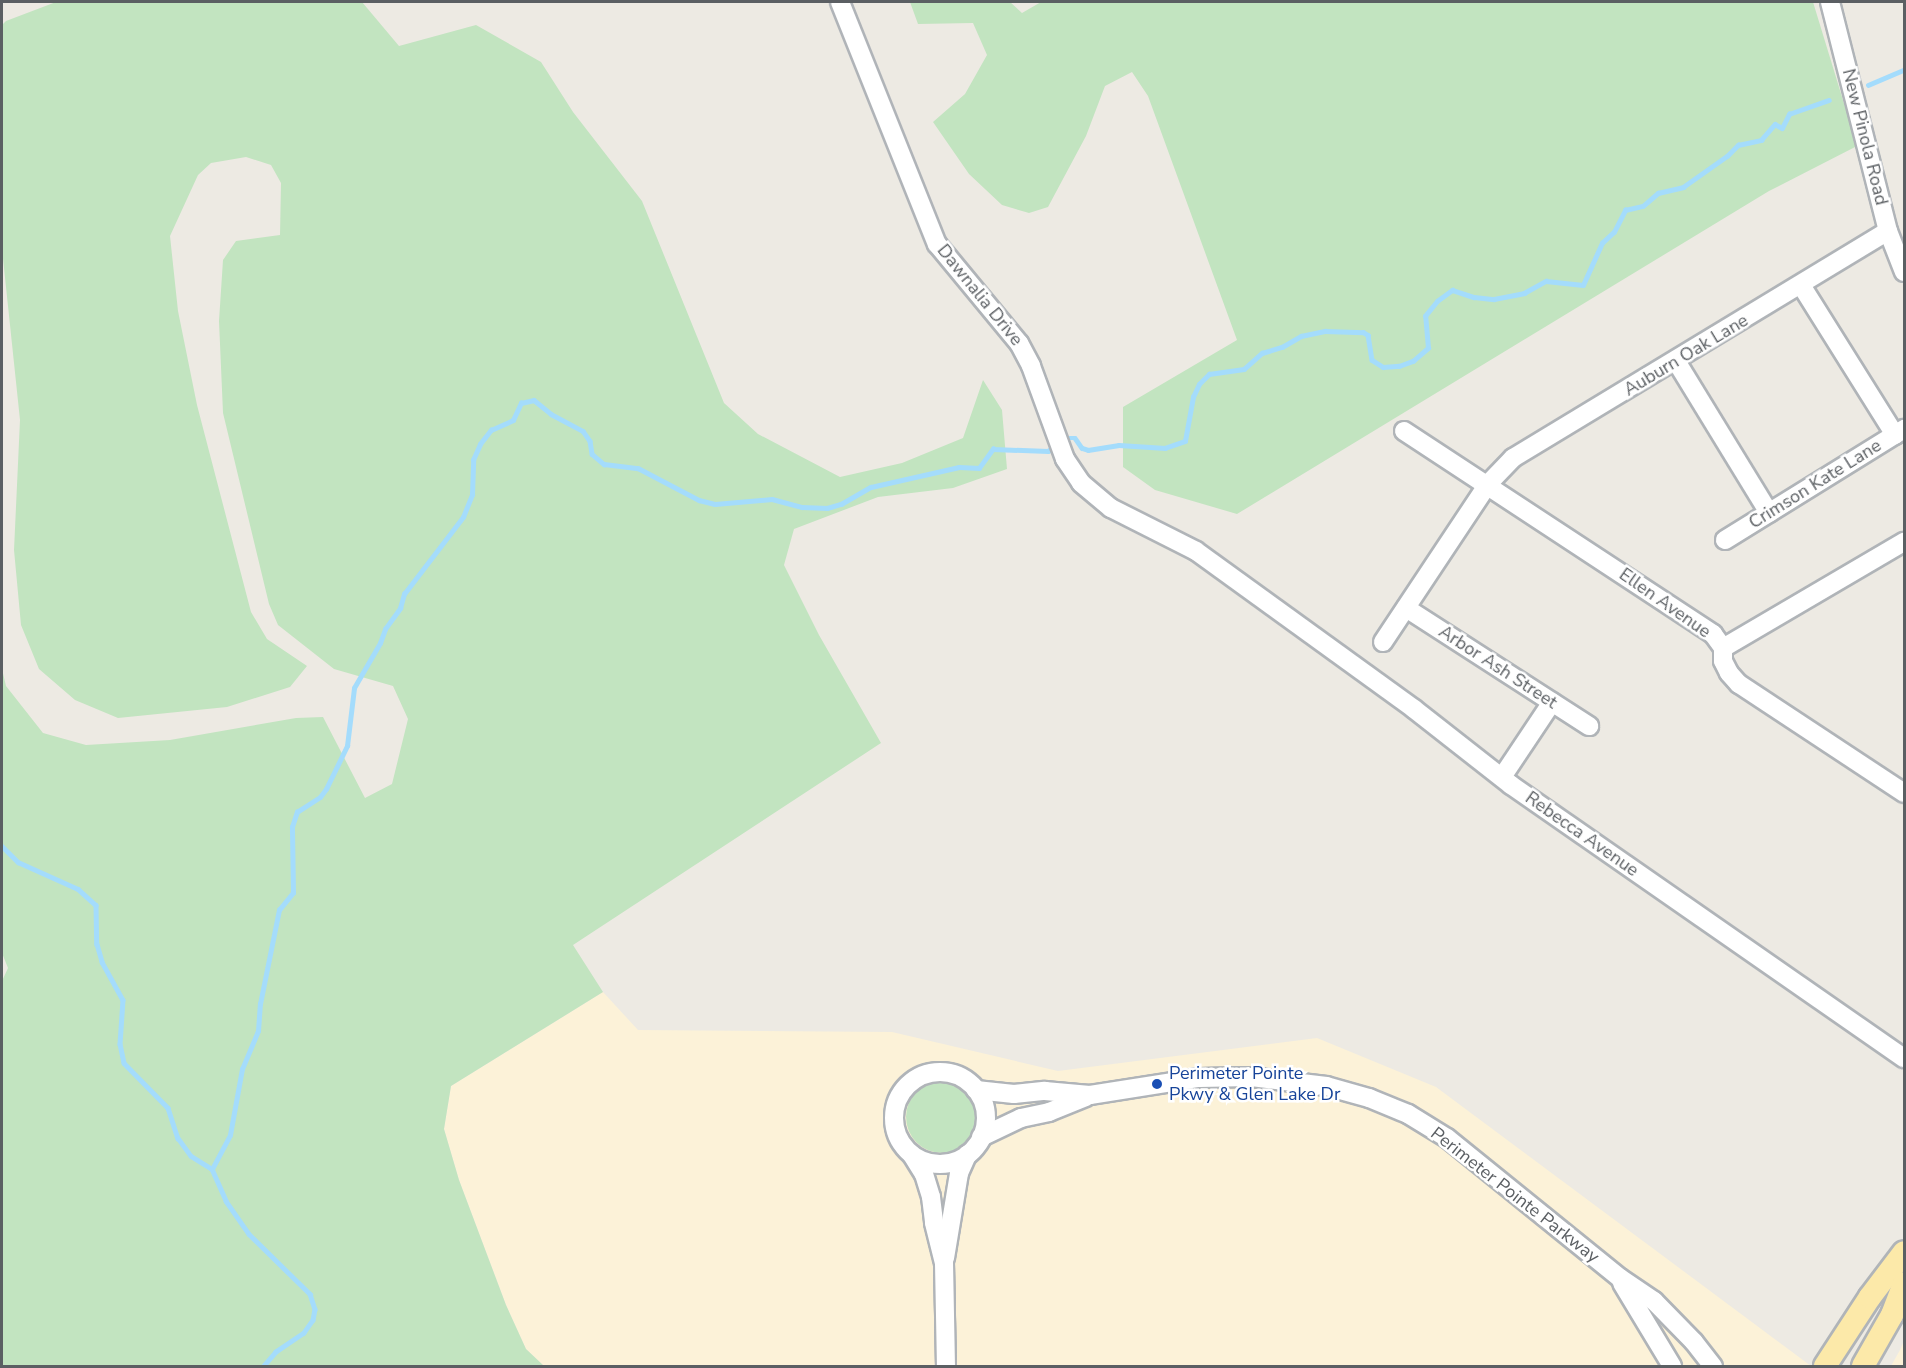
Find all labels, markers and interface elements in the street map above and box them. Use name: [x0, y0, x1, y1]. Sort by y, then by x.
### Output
street label: New Pinola Road: [1838, 67, 1892, 207]
street label: Dawnalia Drive: [933, 240, 1027, 350]
street label: Auburn Oak Lane: [1620, 309, 1752, 401]
street label: Crimson Kate Lane: [1745, 435, 1885, 533]
street label: Ellen Avenue: [1615, 564, 1715, 642]
street label: Arbor Ash Street: [1435, 621, 1561, 713]
street label: Rebecca Avenue: [1521, 787, 1643, 881]
place label: Perimeter Pointe Pkwy & Glen Lake Dr: [1169, 1063, 1340, 1106]
marker: Perimeter Pointe Pkwy & Glen Lake Dr: [1150, 1077, 1164, 1091]
street label: Perimeter Pointe Parkway: [1426, 1122, 1604, 1268]

